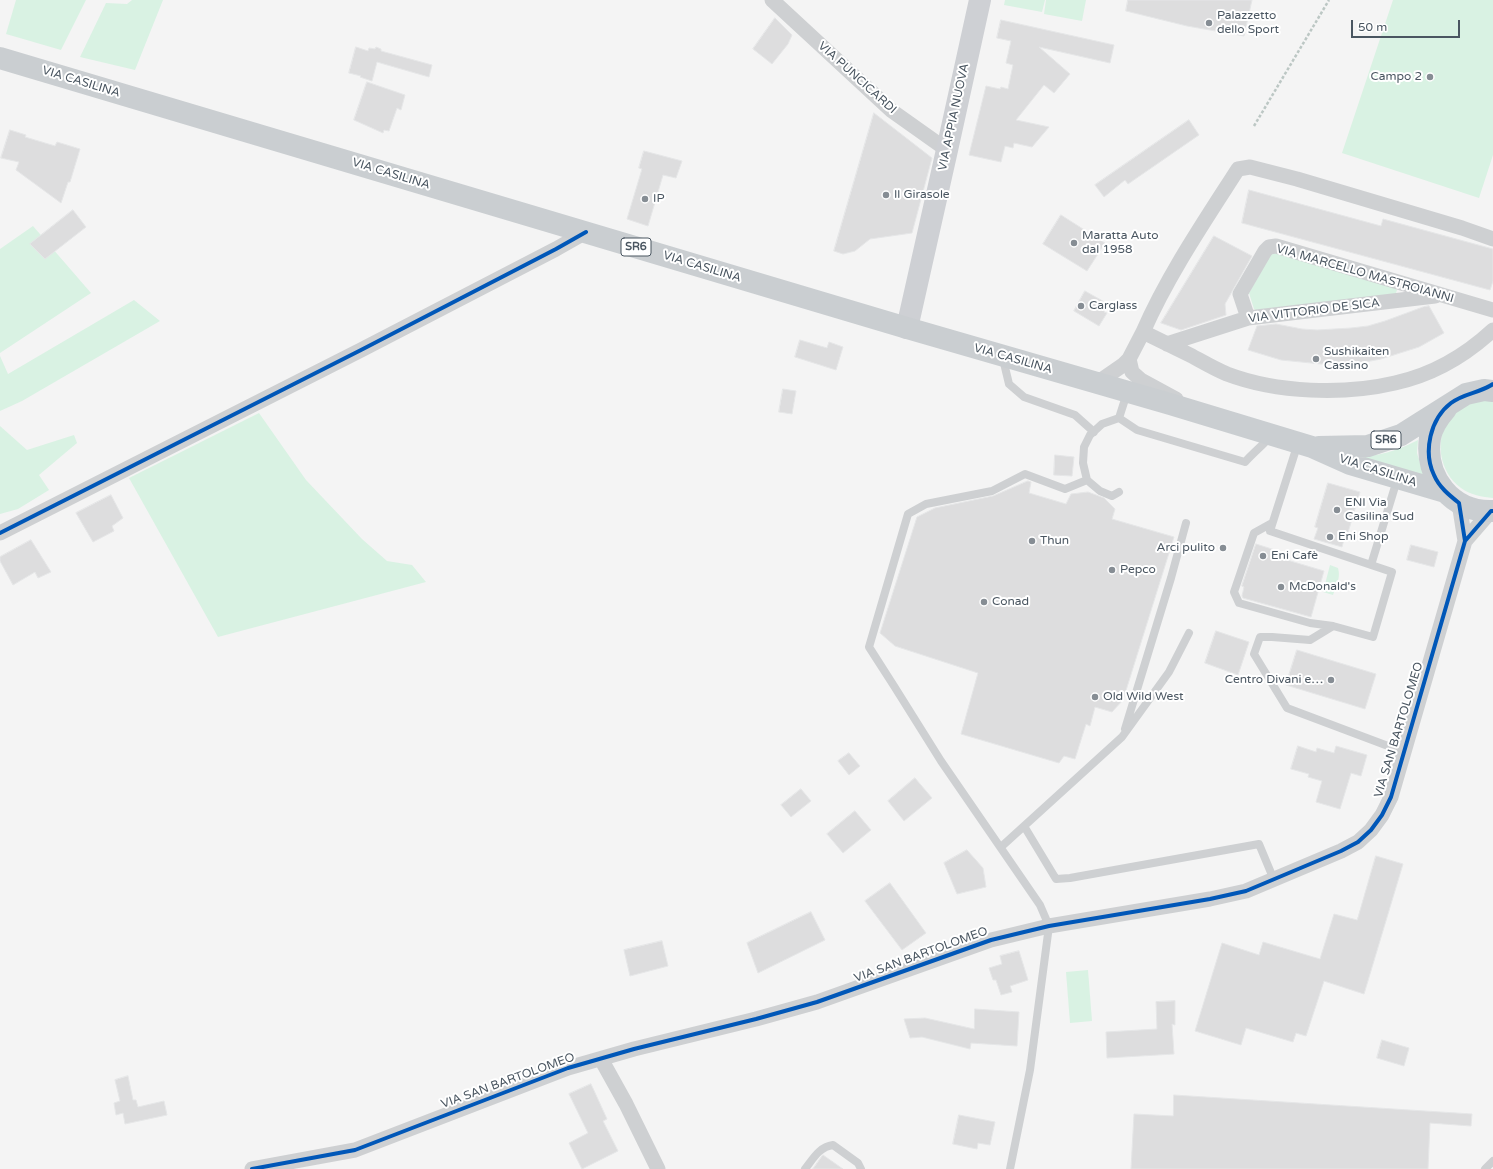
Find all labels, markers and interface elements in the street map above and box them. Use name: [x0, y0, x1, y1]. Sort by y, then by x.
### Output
place label: Palazzetto dello Sport: [1217, 9, 1279, 37]
scale bar: [1353, 12, 1462, 38]
marker: Palazzetto dello Sport: [1204, 18, 1214, 28]
text: 50 m: [1358, 20, 1387, 34]
street label: VIA PUNCICARDI: [815, 39, 899, 117]
street label: VIA APPIA NUOVA: [936, 62, 972, 172]
street label: VIA CASILINA: [40, 63, 122, 101]
place label: Campo 2: [1370, 70, 1422, 84]
marker: Campo 2: [1425, 72, 1435, 82]
street label: VIA CASILINA: [350, 155, 432, 193]
place label: Il Girasole: [894, 188, 950, 202]
marker: Il Girasole: [881, 190, 891, 200]
place label: IP: [653, 192, 664, 206]
marker: IP: [640, 194, 650, 204]
place label: Maratta Auto dal 1958: [1082, 229, 1158, 257]
road number: SR6: [621, 238, 651, 256]
marker: Maratta Auto dal 1958: [1069, 238, 1079, 248]
street label: VIA MARCELLO MASTROIANNI: [1275, 242, 1455, 306]
street label: VIA CASILINA: [661, 248, 743, 286]
street label: VIA VITTORIO DE SICA: [1247, 296, 1381, 326]
place label: Carglass: [1089, 299, 1137, 313]
marker: Carglass: [1076, 301, 1086, 311]
street label: VIA CASILINA: [972, 341, 1054, 377]
place label: Sushikaiten Cassino: [1324, 345, 1389, 373]
marker: Sushikaiten Cassino: [1311, 354, 1321, 364]
road number: SR6: [1371, 431, 1401, 449]
street label: VIA CASILINA: [1337, 452, 1419, 490]
place label: ENI Via Casilina Sud: [1345, 496, 1414, 524]
marker: ENI Via Casilina Sud: [1332, 505, 1342, 515]
place label: Eni Shop: [1338, 530, 1388, 544]
marker: Eni Shop: [1325, 532, 1335, 542]
place label: Thun: [1040, 534, 1069, 548]
marker: Thun: [1027, 536, 1037, 546]
place label: Arci pulito: [1157, 541, 1215, 555]
marker: Arci pulito: [1218, 543, 1228, 553]
place label: Eni Cafè: [1271, 549, 1318, 563]
marker: Eni Cafè: [1258, 551, 1268, 561]
place label: Pepco: [1120, 563, 1156, 577]
marker: Pepco: [1107, 565, 1117, 575]
place label: McDonald's: [1289, 580, 1356, 594]
marker: McDonald's: [1276, 582, 1286, 592]
place label: Conad: [992, 595, 1029, 609]
marker: Conad: [979, 597, 989, 607]
street label: VIA SAN BARTOLOMEO: [1371, 660, 1427, 800]
place label: Centro Divani e…: [1225, 673, 1323, 687]
marker: Centro Divani e…: [1326, 675, 1336, 685]
place label: Old Wild West: [1103, 690, 1184, 704]
marker: Old Wild West: [1090, 692, 1100, 702]
street label: VIA SAN BARTOLOMEO: [852, 924, 990, 986]
street label: VIA SAN BARTOLOMEO: [439, 1050, 577, 1112]

